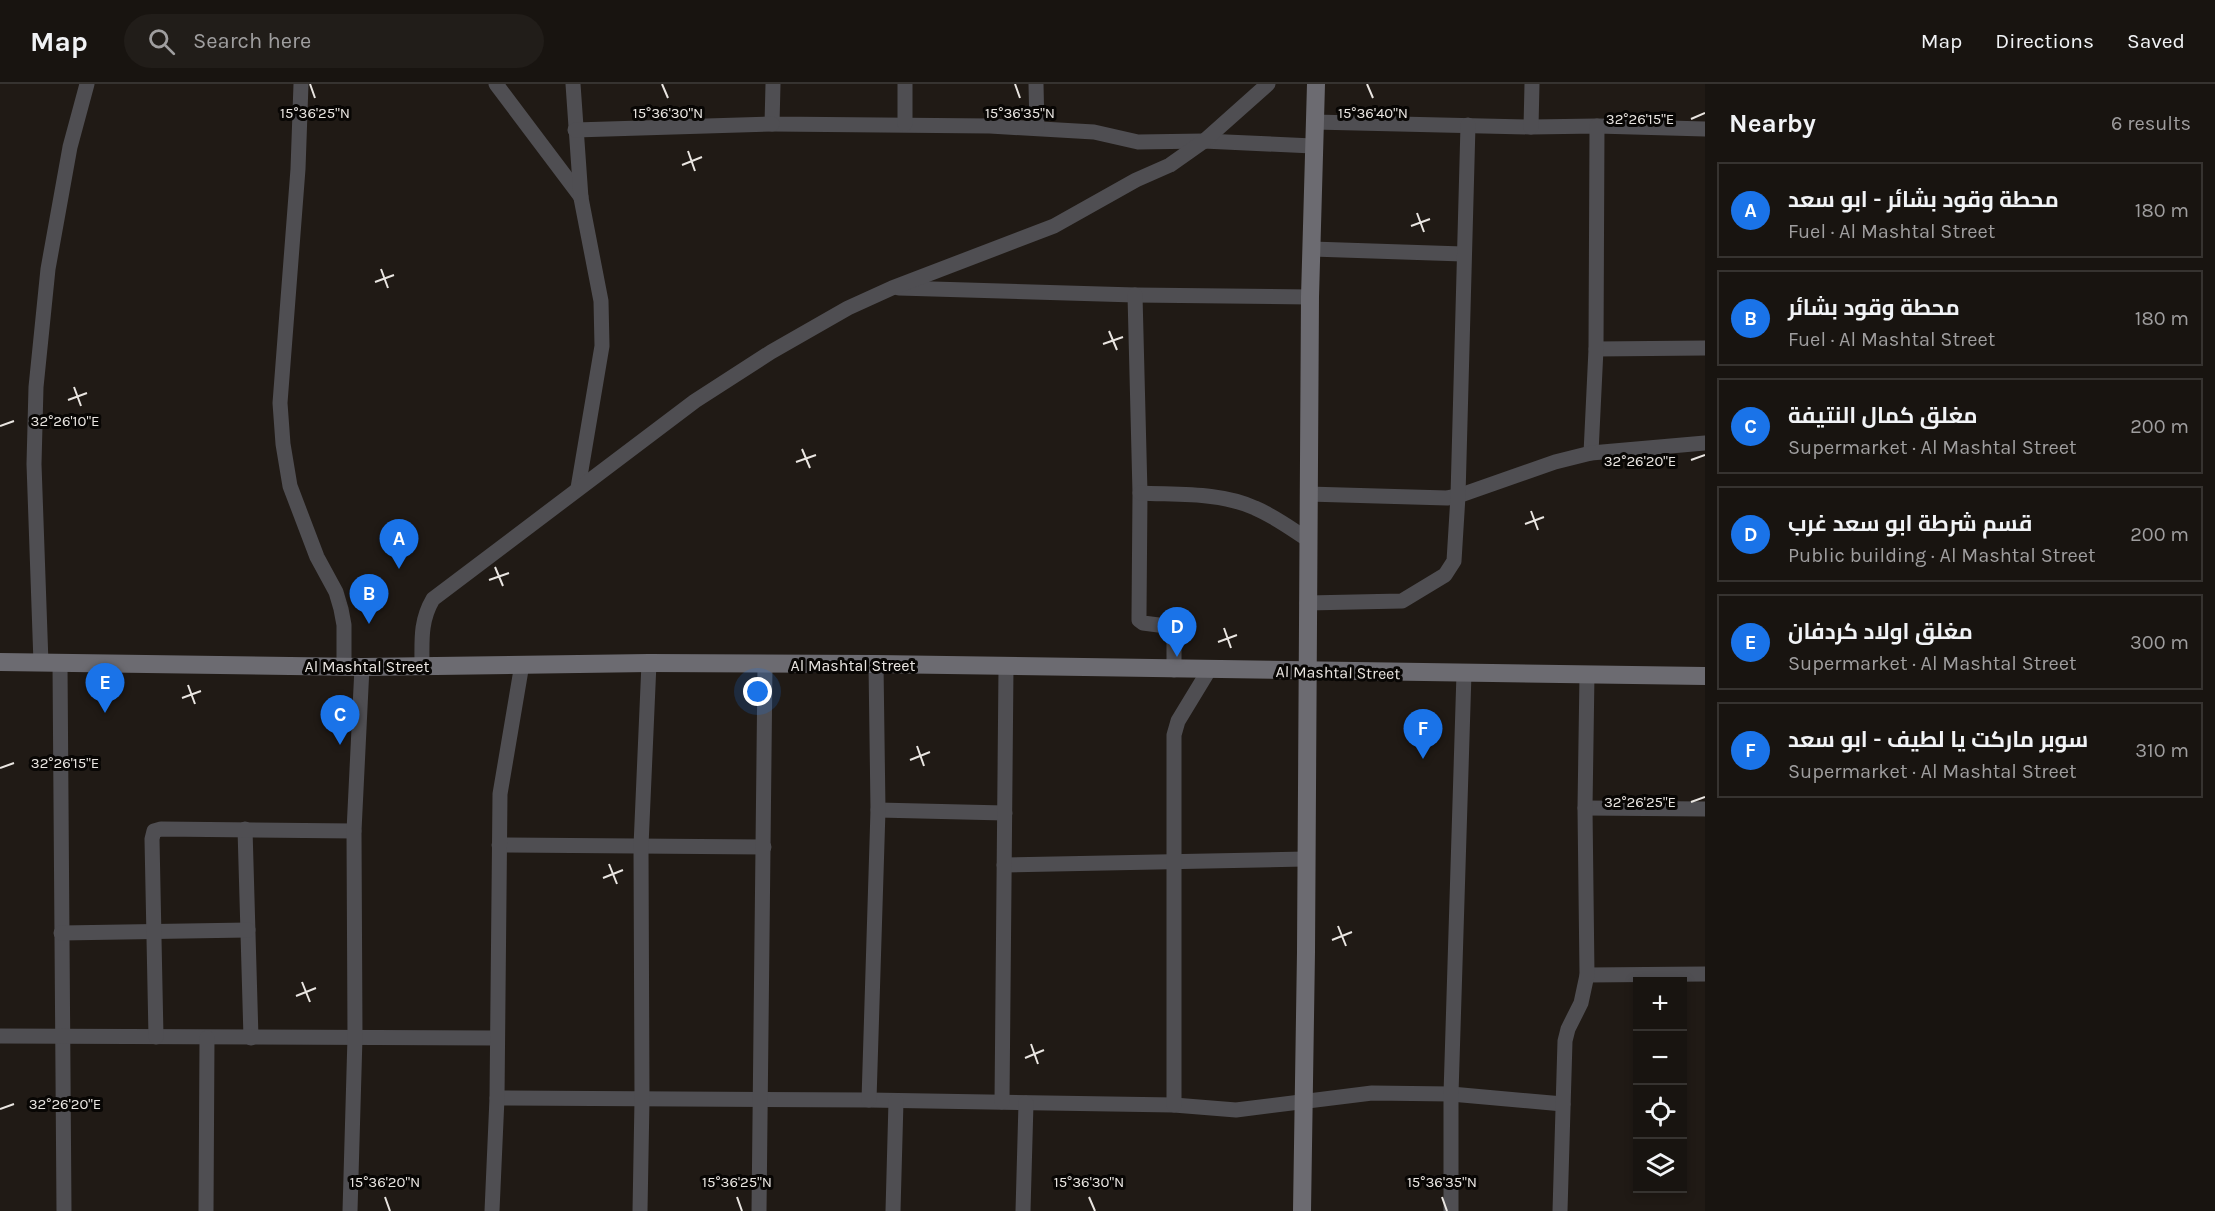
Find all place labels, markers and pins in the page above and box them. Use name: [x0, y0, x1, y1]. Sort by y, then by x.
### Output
pin: A: [380, 520, 418, 569]
pin: B: [350, 574, 388, 624]
pin: D: [1158, 608, 1196, 657]
pin: E: [86, 664, 124, 713]
pin: C: [320, 696, 360, 745]
pin: F: [1404, 710, 1442, 759]

